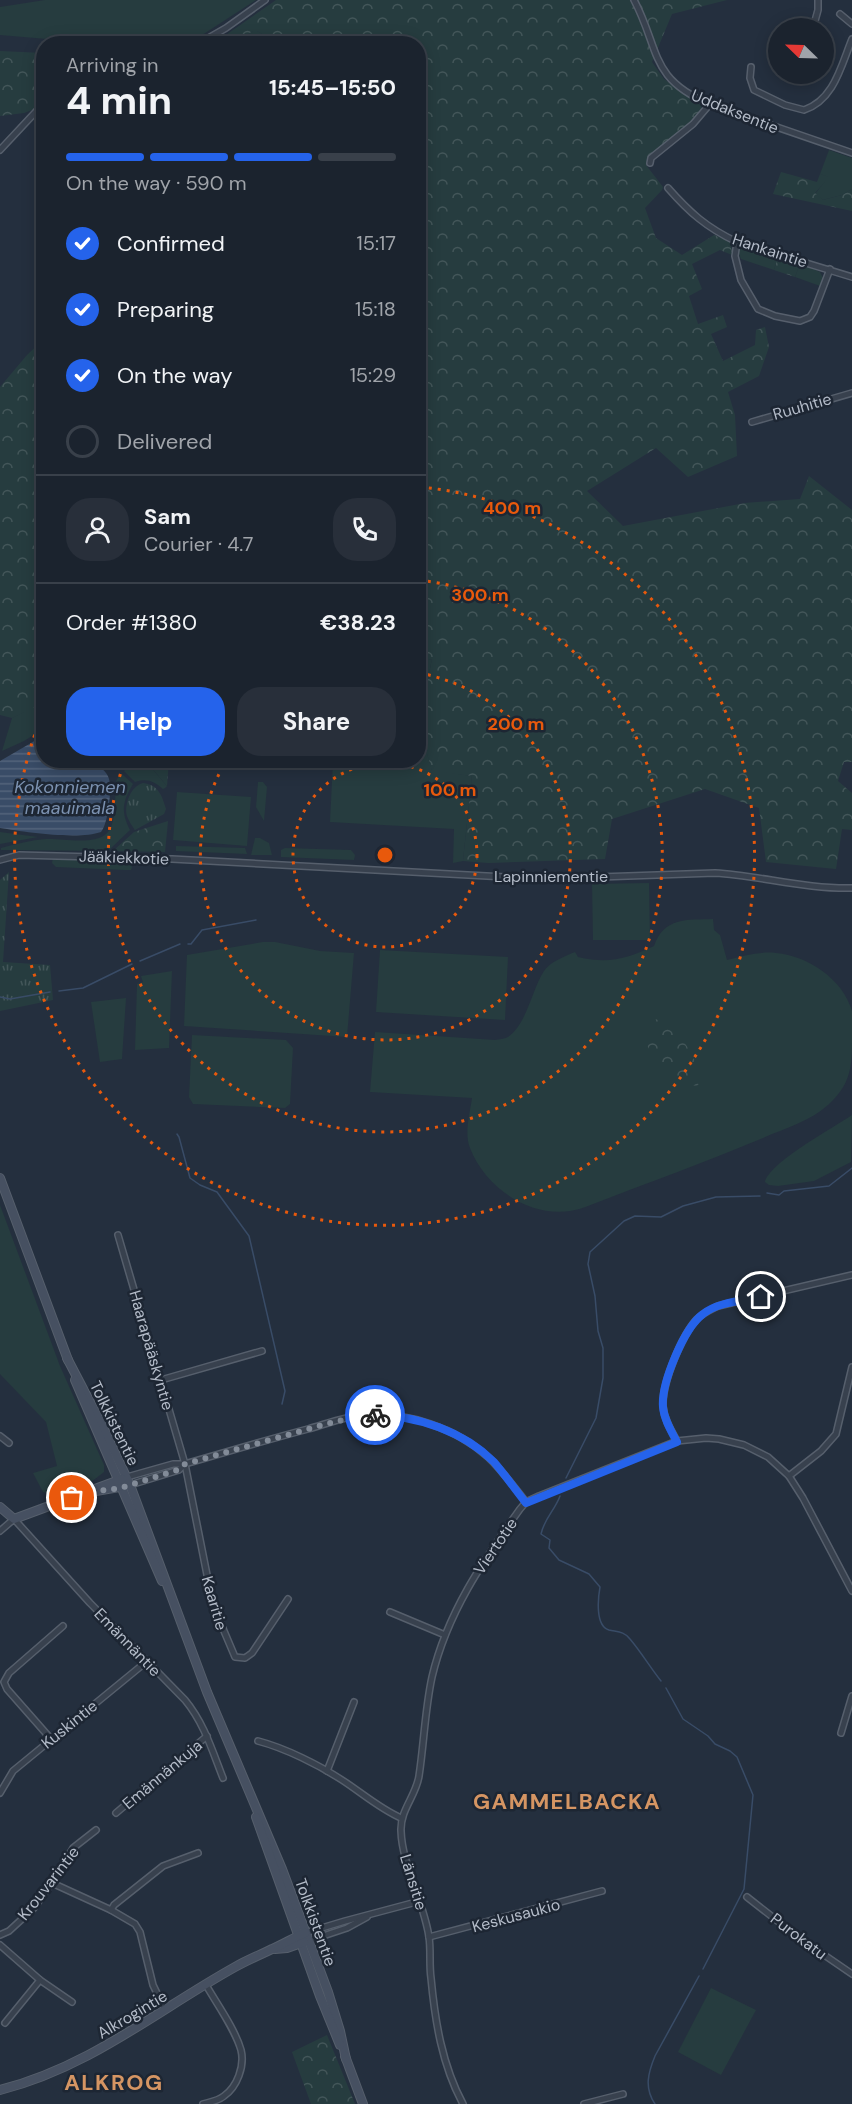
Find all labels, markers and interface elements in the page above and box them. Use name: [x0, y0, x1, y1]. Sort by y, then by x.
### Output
north arrow: [768, 18, 834, 84]
map controls: [768, 18, 834, 84]
text: Arriving in: [66, 52, 158, 78]
text: 15:45–15:50: [269, 73, 396, 102]
text: 4 min: [66, 75, 172, 126]
street label: Uddaksentie: [688, 84, 782, 138]
text: On the way · 590 m: [66, 170, 247, 196]
icon: check: [66, 227, 99, 260]
street label: Hankaintie: [730, 228, 810, 272]
text: Confirmed: [117, 229, 225, 258]
text: 15:17: [357, 230, 396, 256]
icon: check: [66, 293, 99, 326]
text: Preparing: [117, 295, 214, 324]
text: 15:18: [355, 296, 396, 322]
icon: check: [66, 359, 99, 392]
text: On the way: [117, 361, 232, 390]
text: 15:29: [350, 362, 396, 388]
street label: Ruuhitie: [770, 388, 834, 425]
text: Delivered: [117, 427, 212, 456]
text: 400 m: [483, 496, 541, 520]
button: person: [66, 498, 129, 561]
button: phone: [333, 498, 396, 561]
text: Sam: [144, 502, 191, 531]
text: Courier · 4.7: [144, 531, 253, 557]
text: 300 m: [451, 583, 509, 607]
text: Order #1380: [66, 608, 197, 637]
text: €38.23: [320, 608, 396, 637]
button: Help: [66, 687, 225, 756]
button: Share: [237, 687, 396, 756]
text: 200 m: [488, 712, 544, 736]
water label: Kokonniemen maauimala: [14, 775, 126, 820]
text: 100 m: [423, 778, 477, 802]
street label: Jääkiekkotie: [78, 845, 169, 870]
centre of rings: [375, 845, 395, 865]
street label: Lapinniementie: [494, 866, 608, 887]
pin: [735, 1271, 786, 1322]
icon: home: [744, 1280, 777, 1313]
street label: Haarapääskyntie: [124, 1288, 179, 1413]
street label: Tolkkistentie: [85, 1377, 144, 1469]
courier: [345, 1385, 405, 1445]
icon: bike: [359, 1399, 392, 1432]
pin: [46, 1472, 97, 1523]
icon: bag: [55, 1481, 88, 1514]
street label: Viertotie: [469, 1514, 522, 1579]
street label: Kaaritie: [197, 1574, 232, 1633]
street label: Emännäntie: [90, 1604, 166, 1681]
street label: Kuskintie: [37, 1695, 102, 1753]
street label: Emännänkuja: [118, 1735, 207, 1814]
district label: GAMMELBACKA: [473, 1787, 661, 1816]
street label: Krouvarintie: [13, 1842, 84, 1925]
street label: Länsitie: [395, 1852, 432, 1913]
street label: Tolkkistentie: [290, 1875, 341, 1969]
street label: Keskusaukio: [470, 1894, 563, 1937]
street label: Purokatu: [766, 1908, 831, 1964]
street label: Alkrogintie: [93, 1985, 171, 2044]
district label: ALKROG: [64, 2068, 164, 2097]

